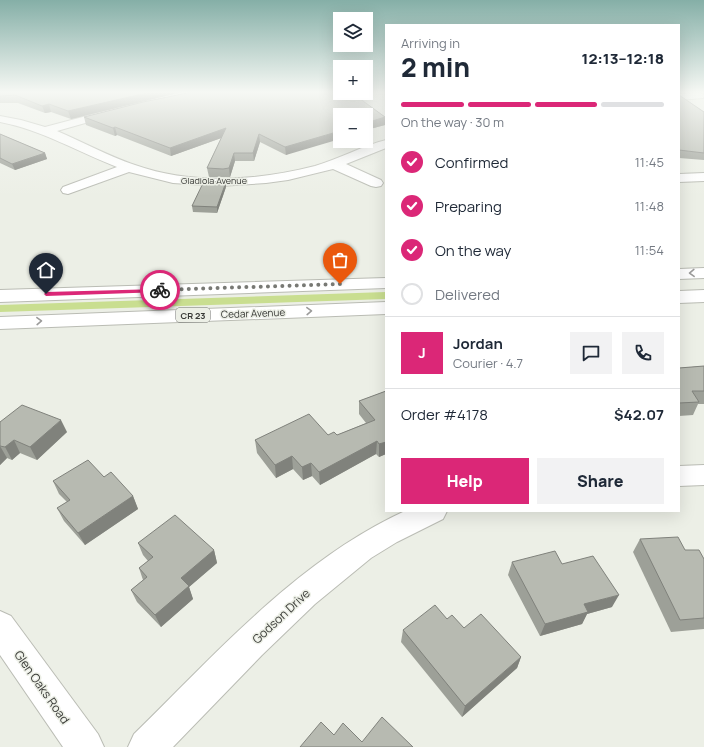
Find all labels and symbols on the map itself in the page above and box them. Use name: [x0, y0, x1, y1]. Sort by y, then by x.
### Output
street label: Gladiola Avenue: [181, 174, 247, 187]
pin: [323, 243, 357, 284]
pin: [29, 253, 63, 294]
one-way arrow: [688, 269, 694, 277]
courier: [140, 270, 180, 310]
street label: Cedar Avenue: [221, 305, 286, 321]
one-way arrow: [306, 307, 312, 315]
road number: CR 23: [176, 308, 210, 322]
one-way arrow: [36, 317, 42, 325]
street label: Godson Drive: [248, 585, 314, 647]
street label: Glen Oaks Road: [10, 647, 74, 727]

